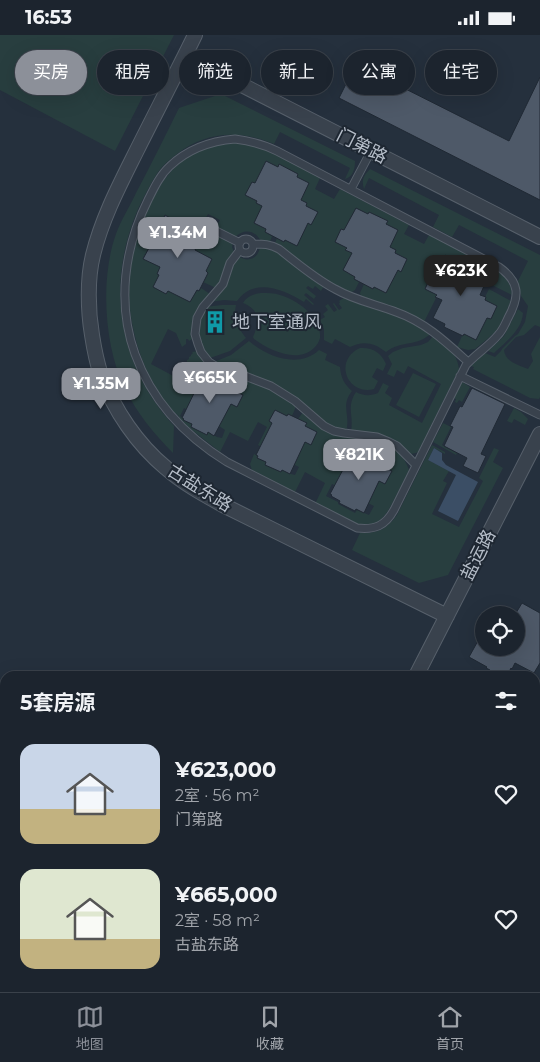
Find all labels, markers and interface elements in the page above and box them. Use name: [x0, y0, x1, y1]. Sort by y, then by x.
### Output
text: 16:53: [25, 6, 72, 29]
chip: 买房: [15, 50, 87, 95]
chip: 租房: [97, 50, 169, 95]
chip: 筛选: [179, 50, 251, 95]
chip: 新上: [261, 50, 333, 95]
chip: 公寓: [343, 50, 415, 95]
chip: 住宅: [425, 50, 497, 95]
street label: 门第路: [333, 124, 391, 168]
pin: ¥1.34M: [137, 217, 219, 259]
text: ¥1.34M: [149, 223, 207, 242]
pin: ¥623K: [426, 255, 496, 297]
text: ¥623K: [435, 261, 487, 280]
building icon: 地下室通风: [202, 309, 228, 335]
place label: 地下室通风: [232, 311, 322, 333]
pin: ¥665K: [175, 361, 245, 404]
pin: ¥1.35M: [60, 367, 142, 410]
text: ¥665K: [183, 368, 237, 387]
text: ¥1.35M: [73, 374, 130, 393]
pin: ¥821K: [324, 439, 394, 481]
text: ¥821K: [334, 445, 384, 464]
street label: 古盐东路: [164, 460, 236, 516]
street label: 盐运路: [456, 526, 500, 584]
map controls: [475, 606, 525, 656]
button: locate: [475, 606, 525, 656]
icon: filters: [492, 687, 520, 715]
text: 5套房源: [20, 690, 96, 715]
text: ¥623,000: [175, 757, 276, 782]
icon: home: [60, 764, 120, 824]
icon: heart: [492, 780, 520, 808]
text: 2室 · 56 m²: [175, 786, 259, 805]
text: 门第路: [175, 810, 223, 829]
text: ¥665,000: [175, 882, 277, 907]
icon: home: [60, 889, 120, 949]
icon: heart: [492, 905, 520, 933]
text: 2室 · 58 m²: [175, 911, 260, 930]
text: 古盐东路: [175, 935, 239, 954]
tab: 地图: [76, 1003, 104, 1053]
tab: 收藏: [256, 1003, 284, 1053]
tab: 首页: [436, 1003, 464, 1053]

